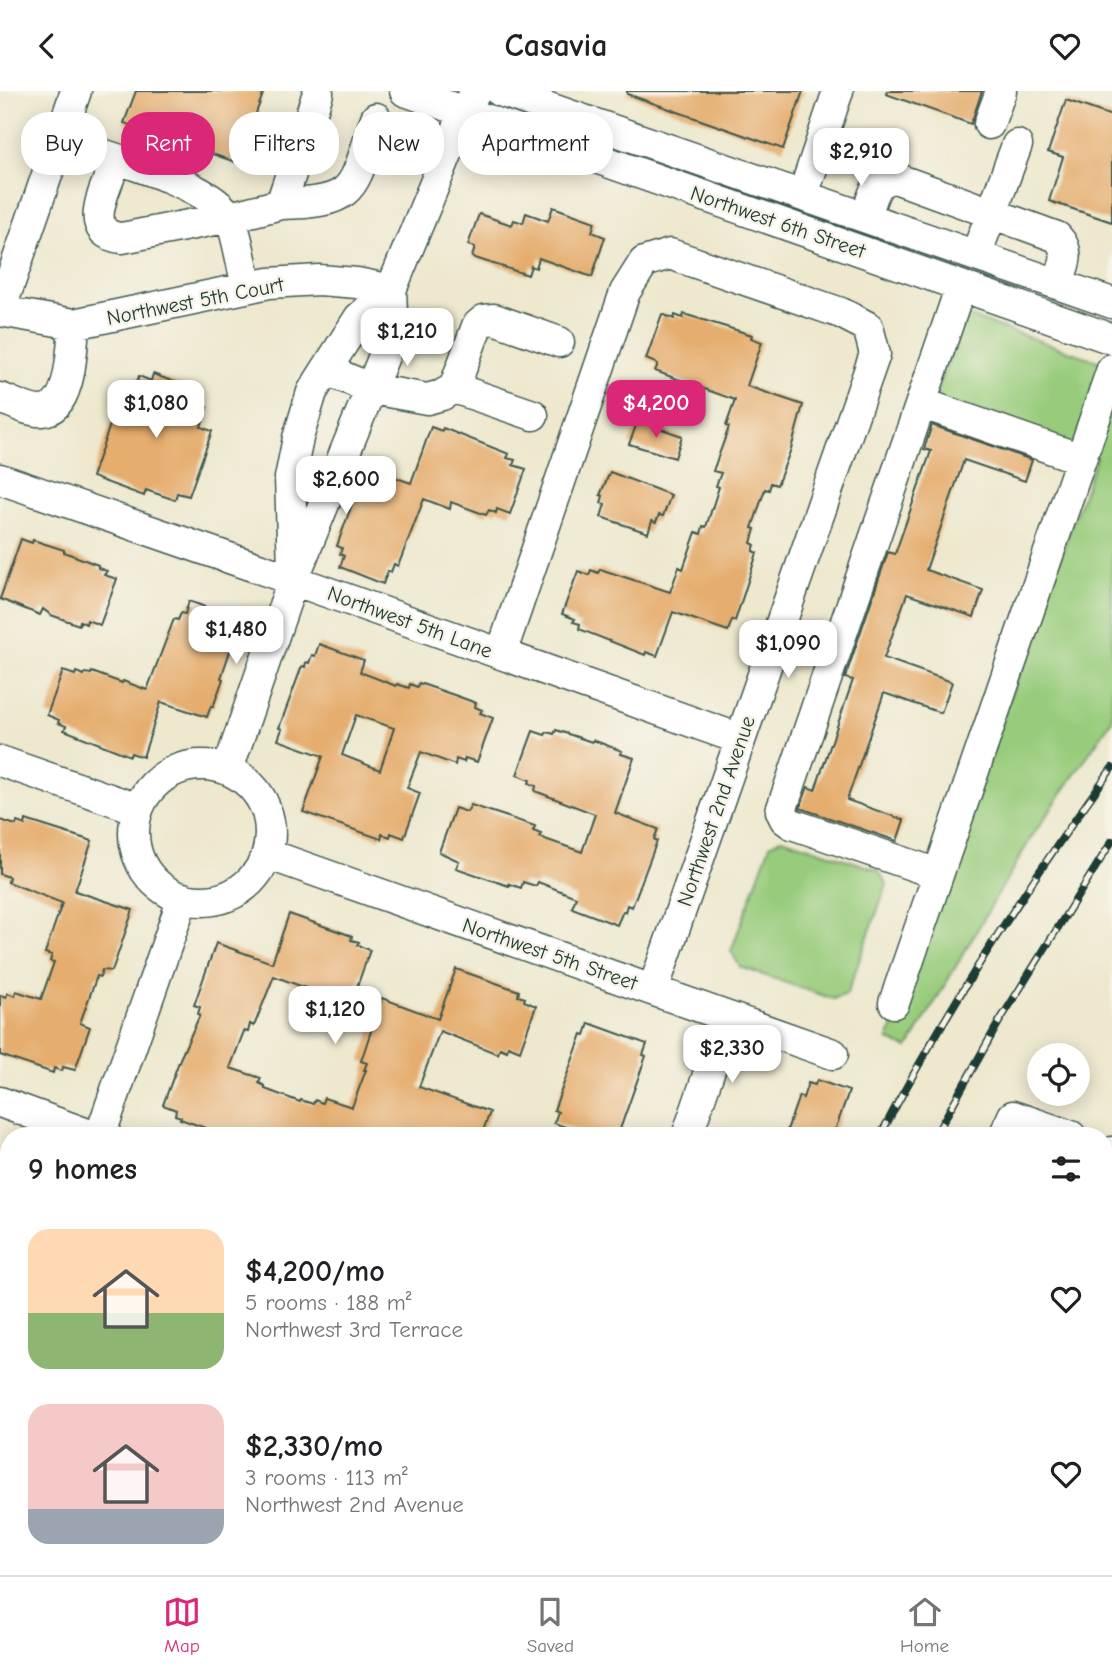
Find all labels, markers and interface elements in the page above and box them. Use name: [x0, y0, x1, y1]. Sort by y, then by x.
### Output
icon: back: [28, 27, 66, 65]
text: Casavia: [505, 27, 607, 64]
icon: heart: [1046, 27, 1084, 65]
chip: Buy: [21, 112, 107, 175]
chip: Rent: [121, 112, 215, 175]
chip: Filters: [229, 112, 339, 175]
chip: New: [353, 112, 444, 175]
chip: Apartment: [458, 112, 613, 175]
pin: $2,910: [804, 129, 918, 188]
text: $2,910: [829, 137, 893, 164]
street label: Northwest 6th Street: [687, 181, 869, 263]
street label: Northwest 5th Court: [105, 272, 286, 330]
pin: $1,210: [350, 309, 464, 368]
text: $1,210: [377, 317, 437, 344]
pin: $1,080: [99, 381, 213, 440]
pin: $4,200: [599, 381, 713, 440]
text: $1,080: [123, 389, 189, 416]
text: $4,200: [623, 389, 689, 416]
pin: $2,600: [289, 457, 403, 516]
text: $2,600: [312, 465, 380, 492]
street label: Northwest 5th Lane: [324, 581, 496, 663]
pin: $1,480: [179, 607, 293, 666]
text: $1,480: [205, 615, 268, 642]
pin: $1,090: [731, 621, 845, 680]
text: $1,090: [755, 629, 821, 656]
street label: Northwest 2nd Avenue: [672, 713, 760, 909]
street label: Northwest 5th Street: [459, 913, 641, 995]
pin: $1,120: [278, 986, 392, 1046]
text: $1,120: [305, 995, 365, 1022]
pin: $2,330: [675, 1025, 789, 1085]
text: $2,330: [699, 1034, 765, 1061]
map controls: [1027, 1043, 1090, 1106]
button: locate: [1027, 1043, 1090, 1106]
icon: filters: [1047, 1150, 1085, 1188]
text: 9 homes: [28, 1152, 137, 1187]
text: $4,200/mo: [245, 1254, 385, 1289]
icon: home: [84, 1257, 168, 1341]
icon: heart: [1047, 1280, 1085, 1318]
text: 5 rooms · 188 m²: [245, 1289, 411, 1316]
text: Northwest 3rd Terrace: [245, 1316, 463, 1343]
text: $2,330/mo: [245, 1429, 383, 1464]
icon: home: [84, 1432, 168, 1516]
icon: heart: [1047, 1455, 1085, 1493]
text: 3 rooms · 113 m²: [245, 1464, 408, 1491]
text: Northwest 2nd Avenue: [245, 1491, 464, 1518]
tab: Map: [163, 1593, 201, 1657]
tab: Saved: [527, 1593, 574, 1657]
tab: Home: [900, 1593, 949, 1657]

